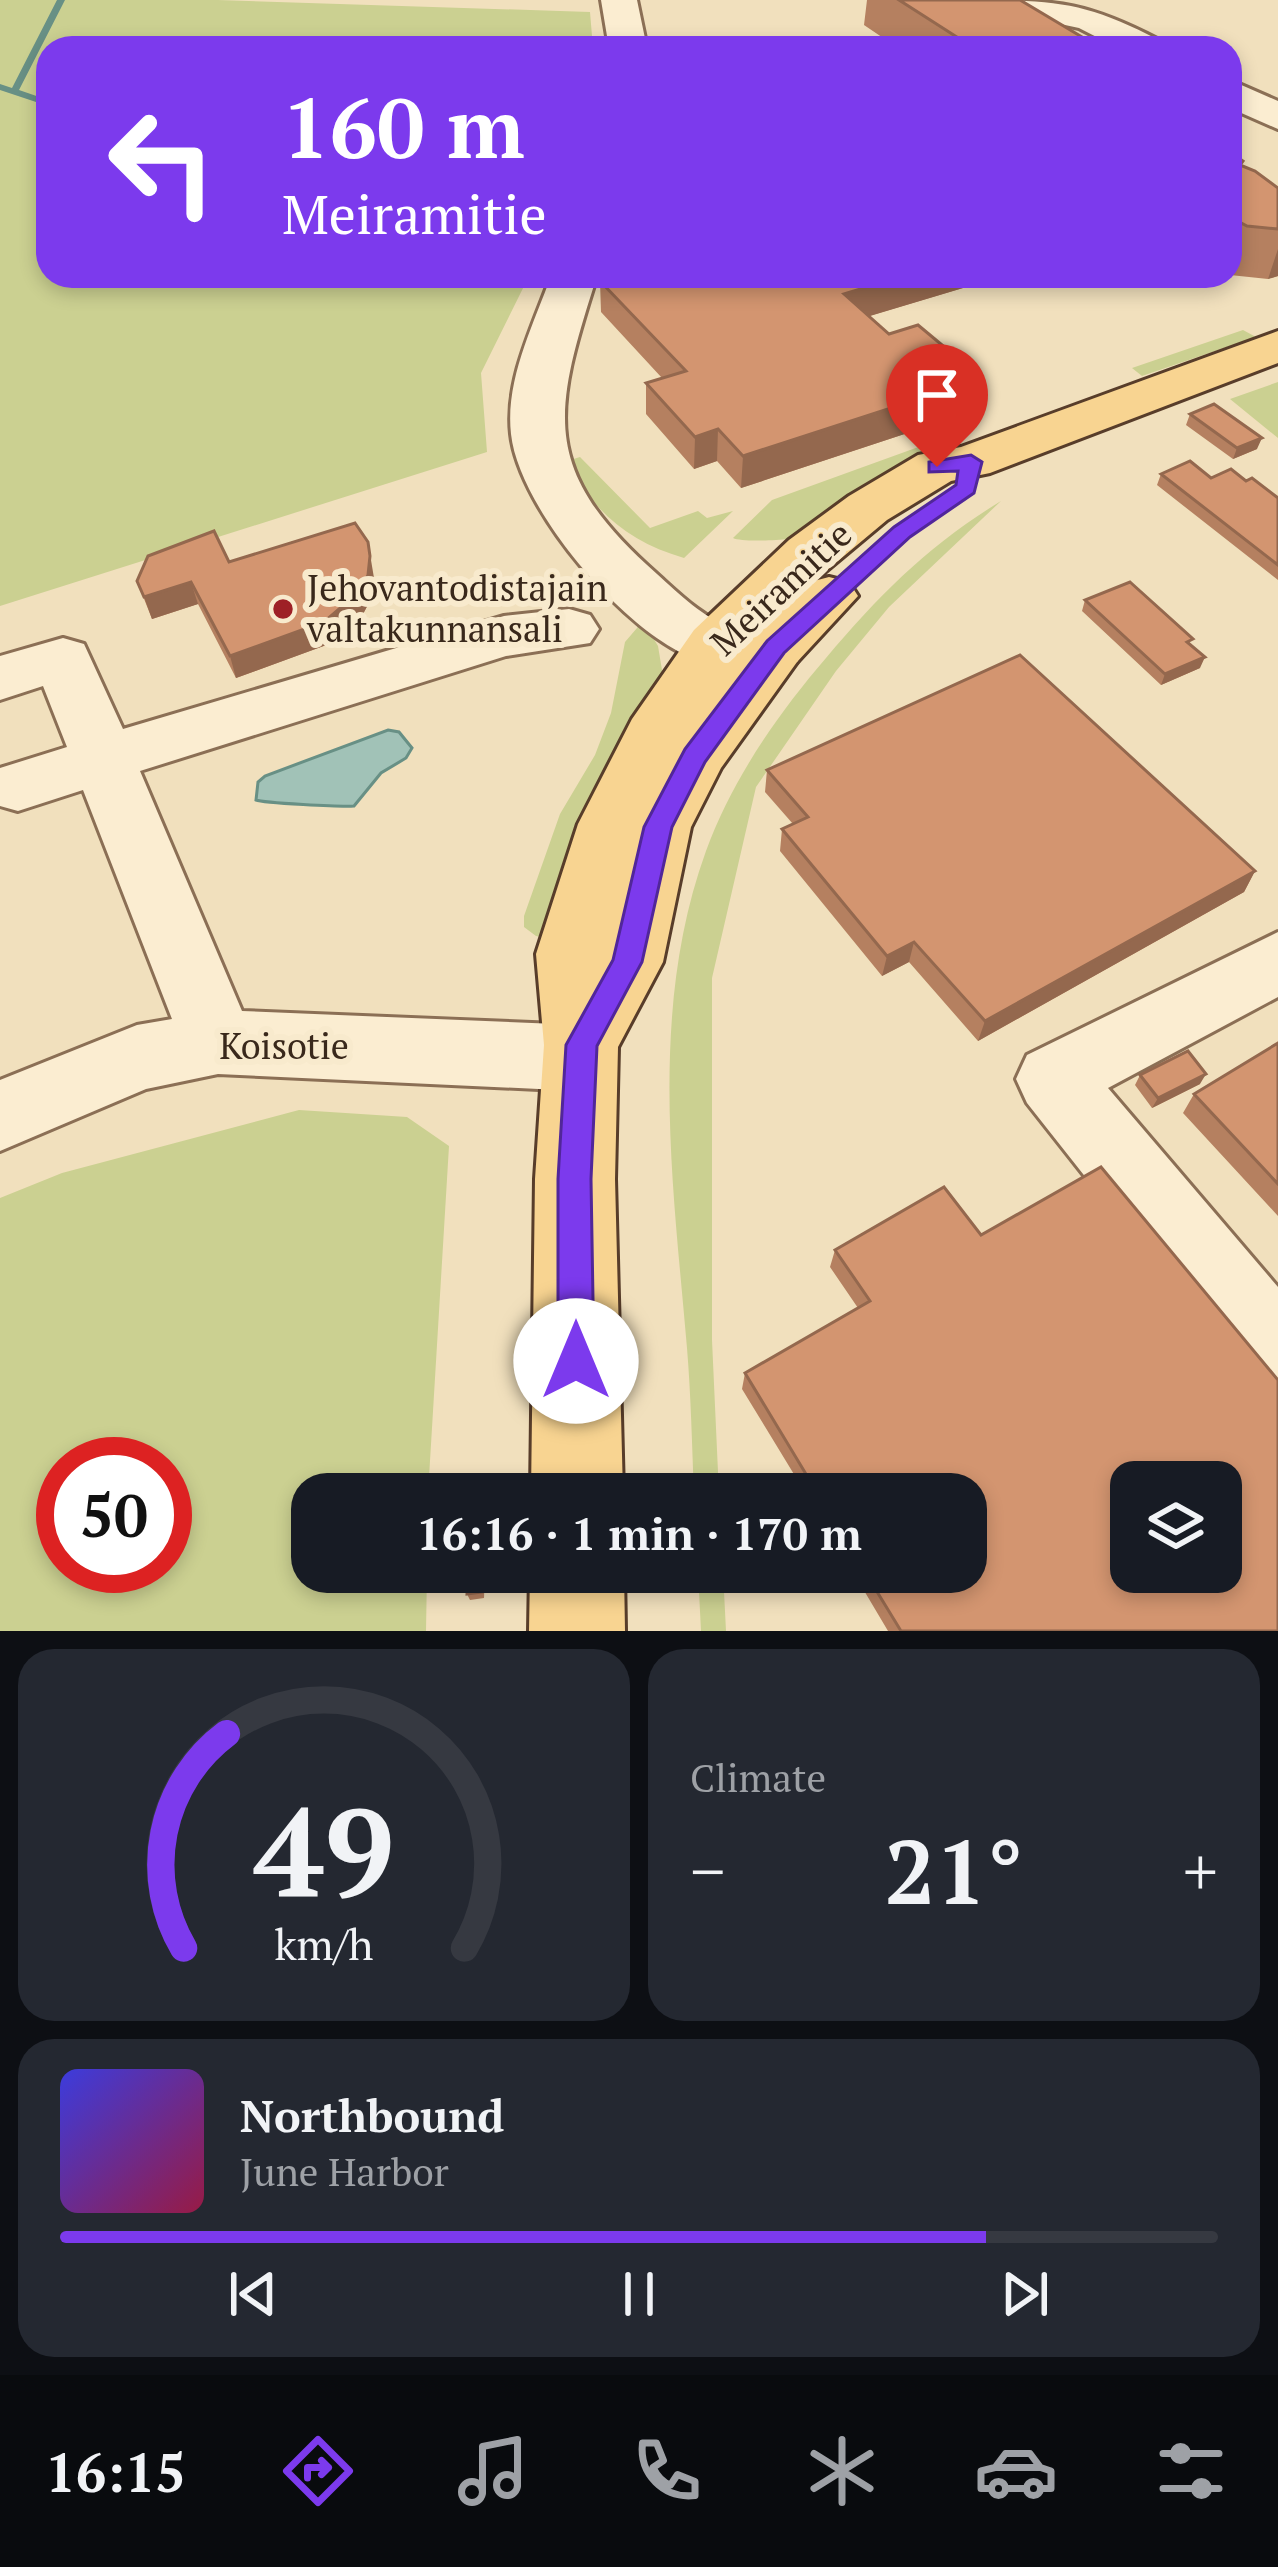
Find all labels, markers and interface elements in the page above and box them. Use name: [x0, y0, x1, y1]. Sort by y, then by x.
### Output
text: 160 m: [282, 71, 525, 182]
icon: left: [84, 84, 240, 240]
text: Meiramitie: [282, 178, 547, 249]
pin: [886, 344, 988, 467]
icon: arrive: [904, 362, 970, 428]
street label: Meiramitie: [700, 510, 861, 665]
place label: Jehovantodistajain valtakunnansali: [306, 564, 608, 652]
marker: Jehovantodistajain valtakunnansali: [270, 596, 296, 622]
street label: Koisotie: [219, 1022, 349, 1069]
position arrow: [513, 1298, 639, 1424]
speed limit sign: 50: [36, 1437, 192, 1593]
map controls: [1110, 1461, 1242, 1593]
button: layers: [1110, 1461, 1242, 1593]
text: 16:16 · 1 min · 170 m: [416, 1503, 862, 1563]
text: Climate: [690, 1751, 826, 1803]
text: 49: [253, 1767, 395, 1933]
text: 21°: [885, 1810, 1023, 1930]
text: −: [690, 1826, 725, 1914]
text: +: [1183, 1826, 1218, 1914]
text: km/h: [274, 1915, 374, 1972]
text: Northbound: [240, 2085, 504, 2145]
text: June Harbor: [240, 2145, 449, 2197]
icon: previous: [220, 2261, 286, 2327]
icon: pause: [606, 2261, 672, 2327]
icon: next: [992, 2261, 1058, 2327]
icon: directions: [276, 2429, 360, 2513]
icon: music: [451, 2429, 535, 2513]
icon: phone: [625, 2429, 709, 2513]
icon: climate: [800, 2429, 884, 2513]
icon: car: [974, 2429, 1058, 2513]
icon: filters: [1149, 2429, 1233, 2513]
text: 16:15: [45, 2436, 186, 2507]

